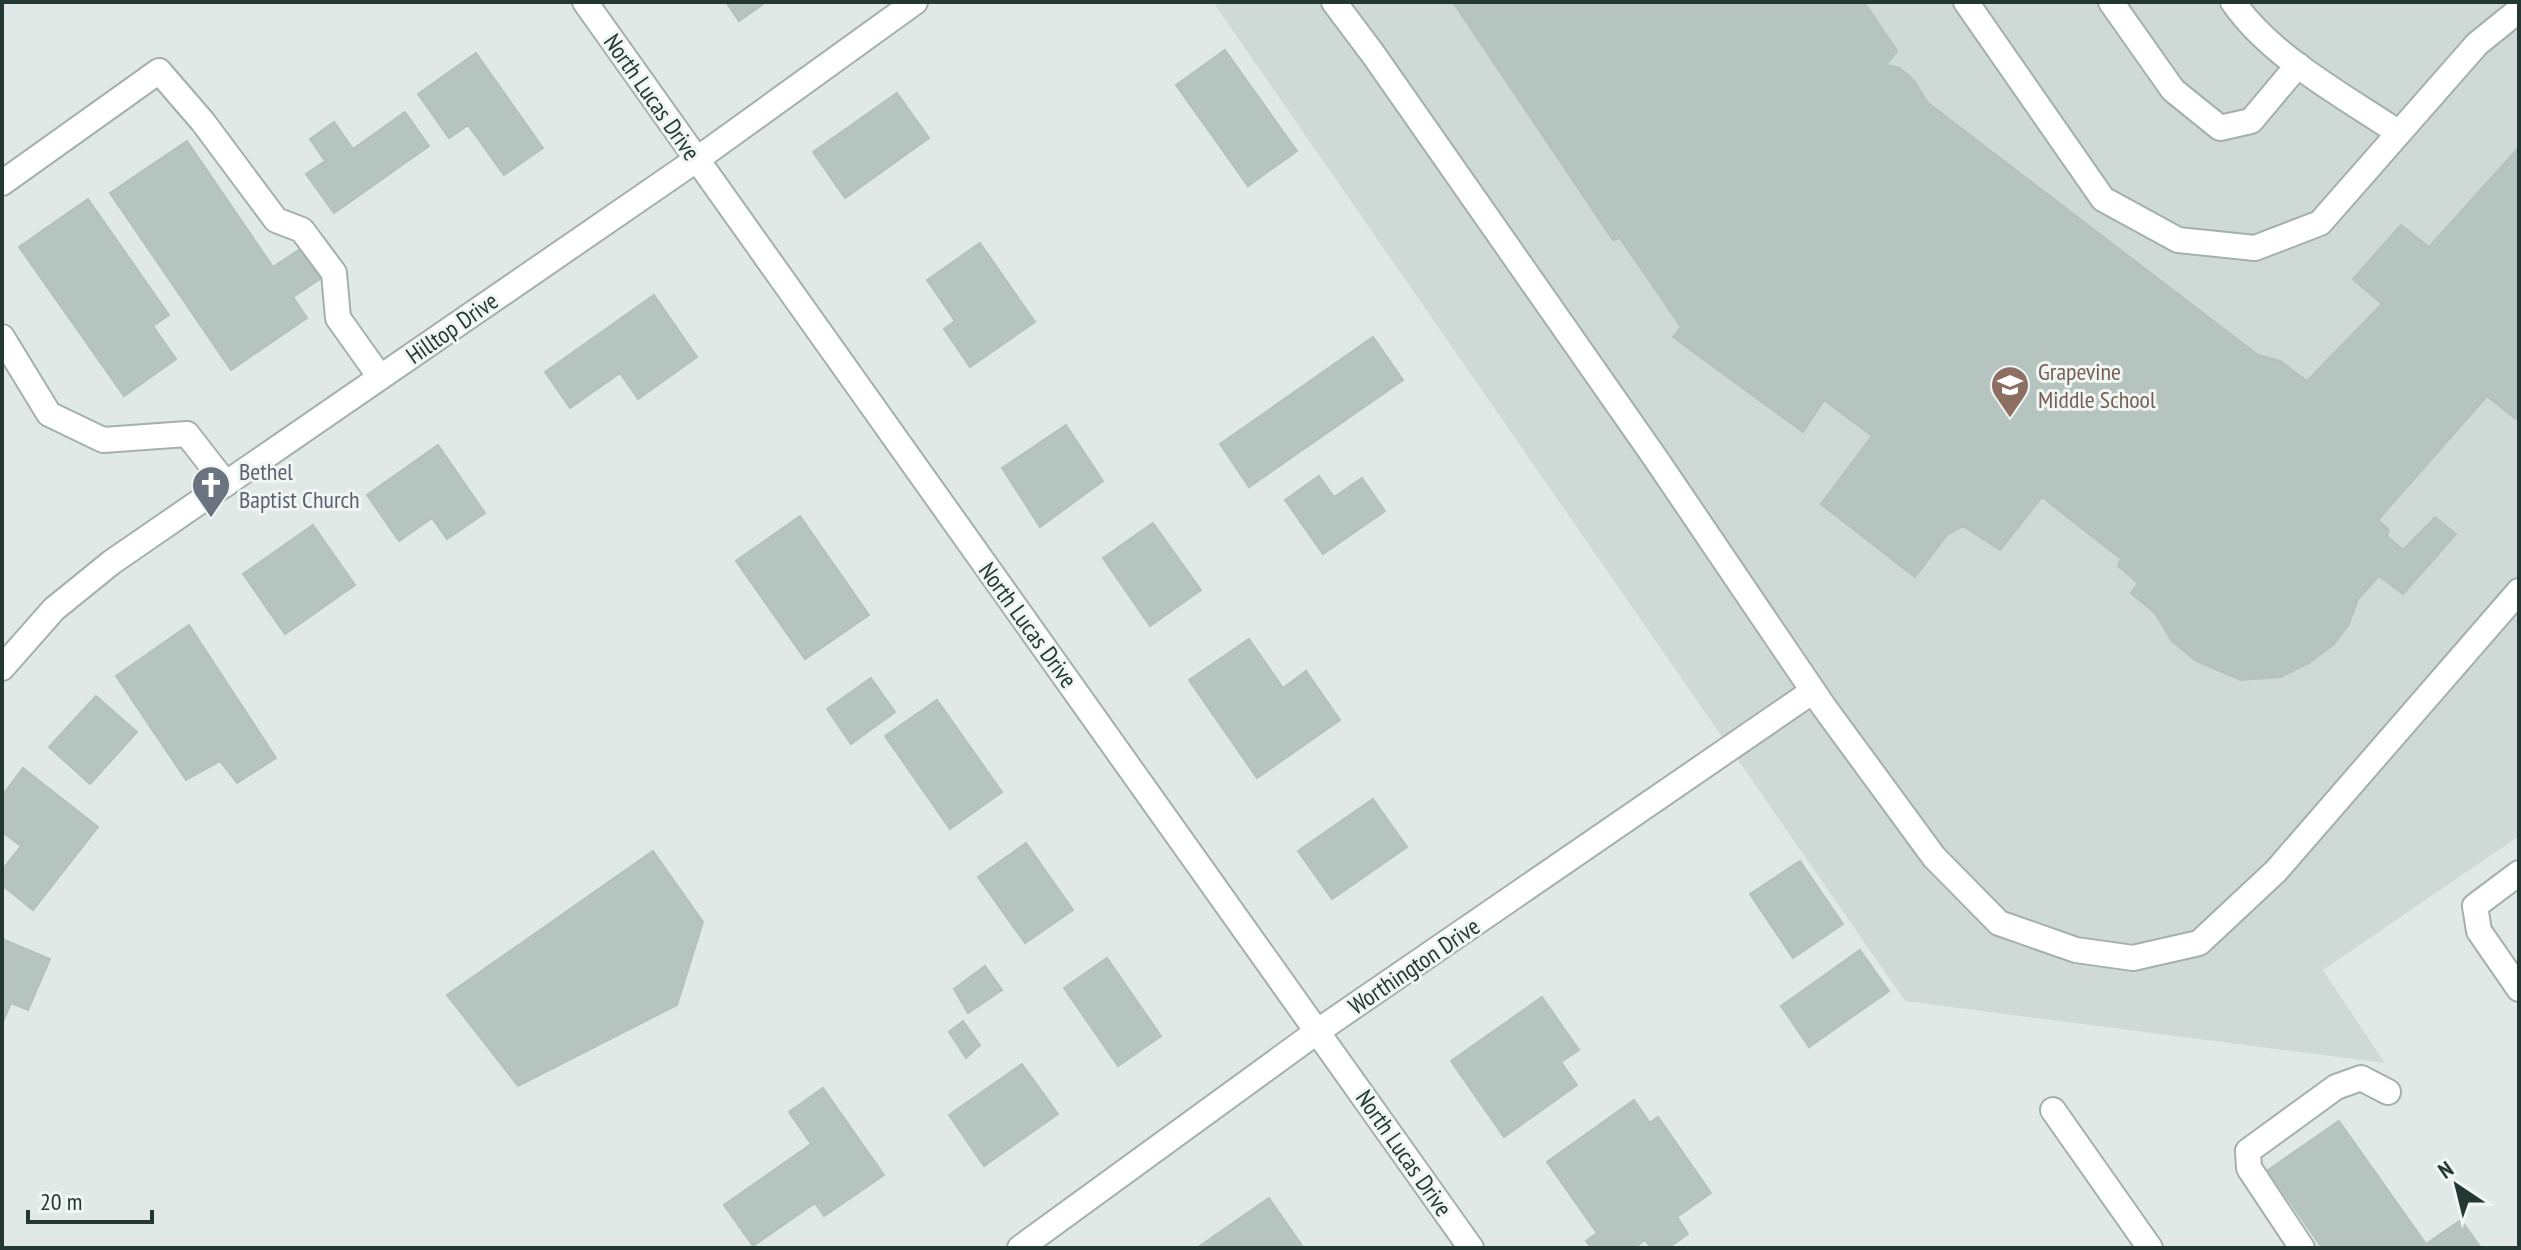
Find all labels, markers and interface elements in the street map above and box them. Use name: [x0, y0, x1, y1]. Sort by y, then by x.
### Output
street label: North Lucas Drive: [597, 28, 707, 166]
street label: Hilltop Drive: [400, 285, 504, 371]
place label: Grapevine Middle School: [2038, 356, 2156, 415]
school or university icon: Grapevine Middle School: [1989, 364, 2031, 419]
place label: Bethel Baptist Church: [239, 456, 360, 515]
church icon: Bethel Baptist Church: [190, 464, 232, 519]
street label: North Lucas Drive: [972, 556, 1084, 694]
street label: Worthington Drive: [1342, 911, 1486, 1021]
street label: North Lucas Drive: [1349, 1084, 1459, 1222]
north arrow: [2417, 1146, 2497, 1226]
text: N: [2433, 1155, 2458, 1184]
scale bar: [28, 1174, 152, 1224]
text: 20 m: [40, 1186, 82, 1217]

